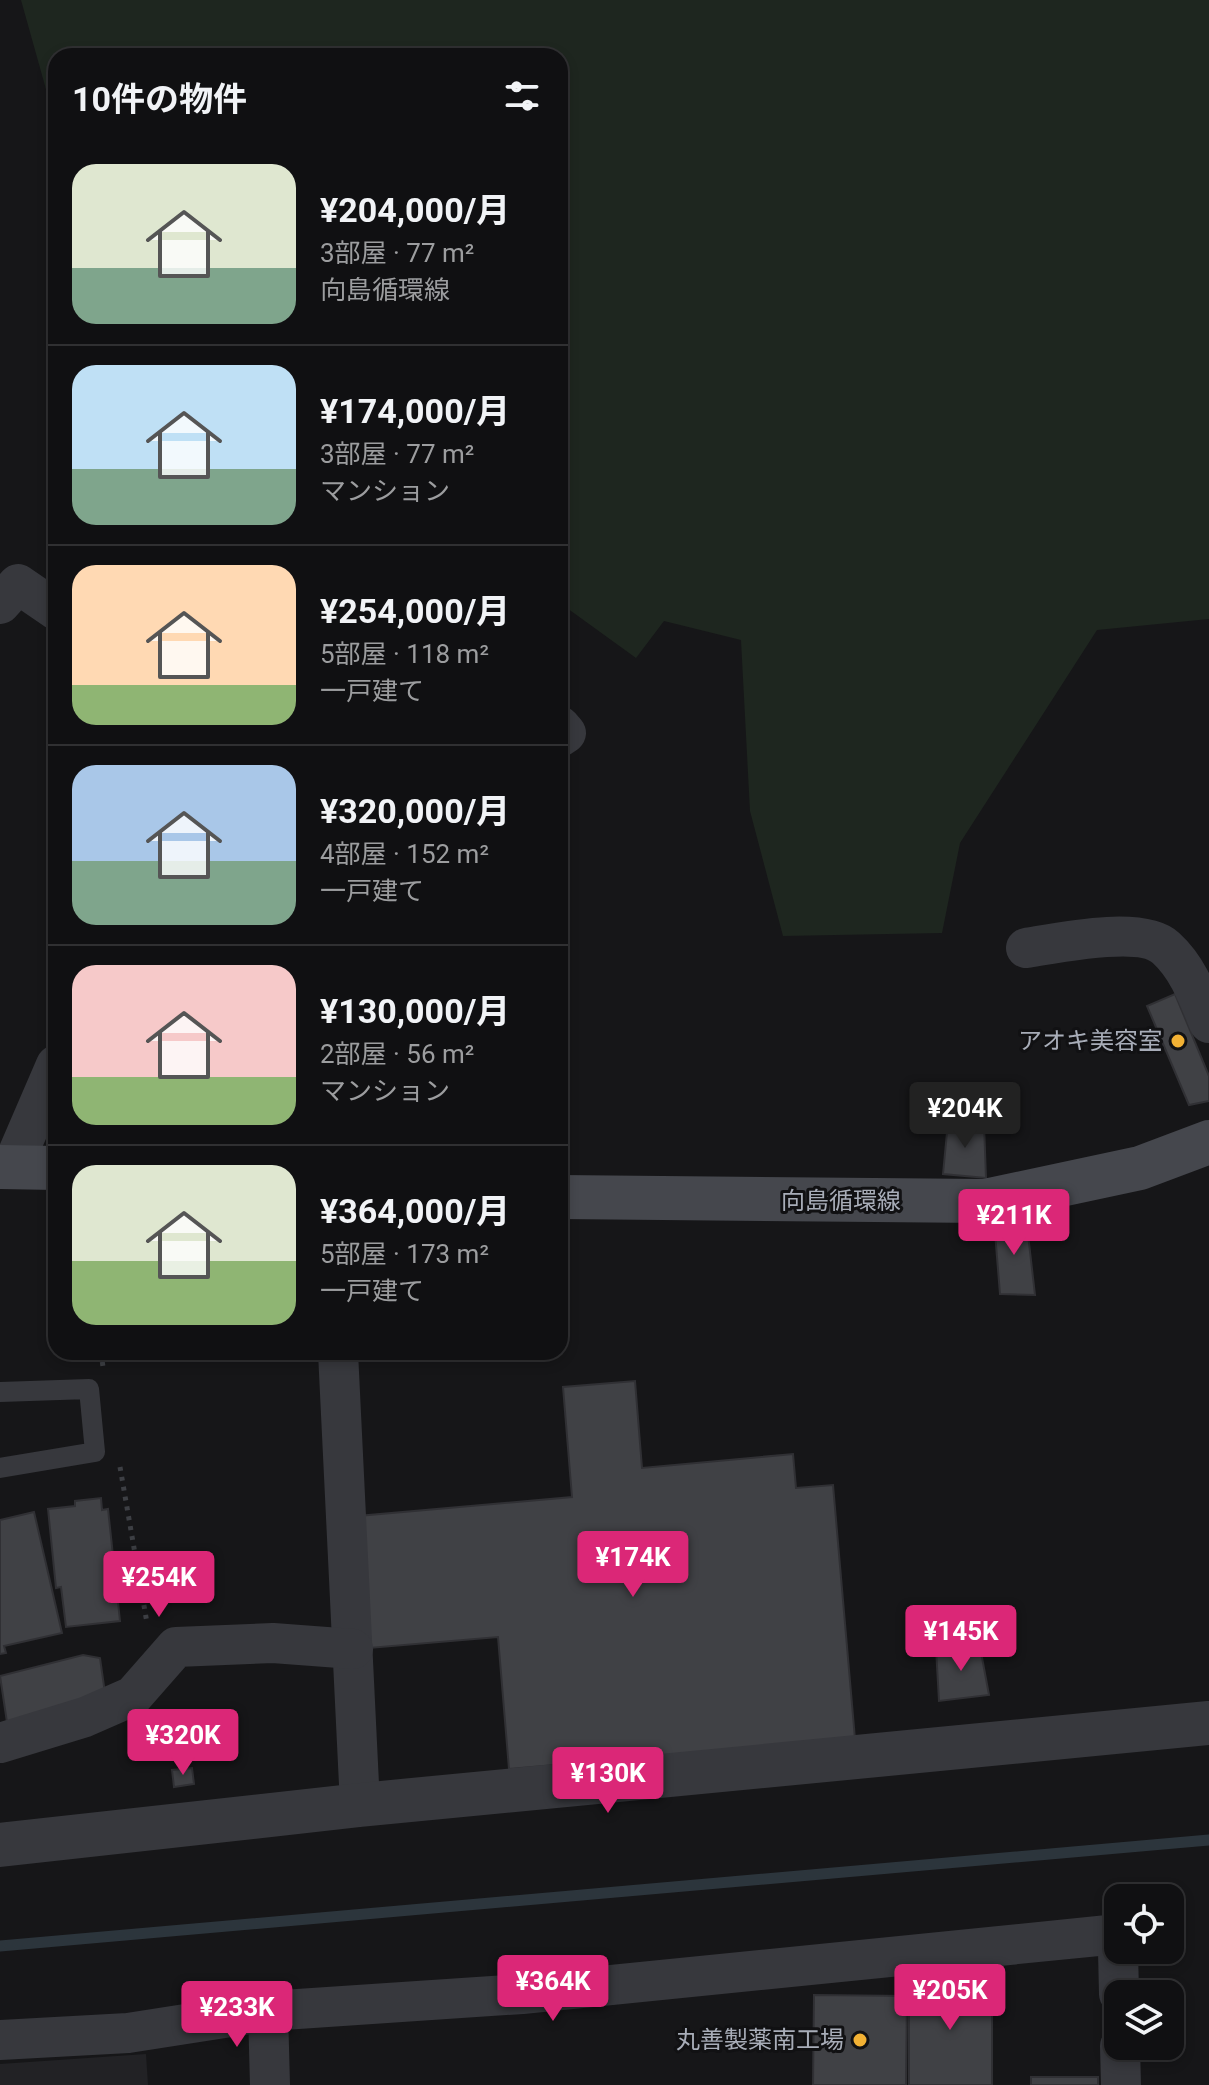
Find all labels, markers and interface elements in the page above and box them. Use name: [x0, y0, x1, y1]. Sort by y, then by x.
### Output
icon: filters: [500, 74, 544, 118]
text: 10件の物件: [72, 79, 247, 119]
text: ¥204,000/月: [320, 190, 510, 230]
icon: home: [136, 196, 232, 292]
text: 3部屋 · 77 m²: [320, 238, 474, 268]
text: 向島循環線: [320, 275, 450, 305]
text: ¥174,000/月: [320, 391, 510, 431]
icon: home: [136, 397, 232, 493]
text: 3部屋 · 77 m²: [320, 439, 474, 469]
text: マンション: [320, 476, 450, 506]
text: ¥254,000/月: [320, 591, 510, 631]
icon: home: [136, 597, 232, 693]
text: 5部屋 · 118 m²: [320, 639, 489, 669]
text: 一戸建て: [320, 676, 424, 706]
text: ¥320,000/月: [320, 791, 510, 831]
icon: home: [136, 797, 232, 893]
text: 4部屋 · 152 m²: [320, 839, 489, 869]
text: 一戸建て: [320, 876, 424, 906]
text: ¥130,000/月: [320, 991, 510, 1031]
icon: home: [136, 997, 232, 1093]
place label: アオキ美容室: [1018, 1027, 1162, 1055]
marker: アオキ美容室: [1169, 1032, 1187, 1050]
text: 2部屋 · 56 m²: [320, 1039, 474, 1069]
text: マンション: [320, 1076, 450, 1106]
pin: ¥204K: [909, 1082, 1021, 1150]
text: ¥204K: [927, 1093, 1003, 1123]
street label: 向島循環線: [781, 1187, 901, 1215]
pin: ¥211K: [958, 1189, 1070, 1257]
text: ¥364,000/月: [320, 1191, 510, 1231]
icon: home: [136, 1197, 232, 1293]
text: ¥211K: [976, 1200, 1052, 1230]
text: 5部屋 · 173 m²: [320, 1239, 489, 1269]
text: 一戸建て: [320, 1276, 424, 1306]
pin: ¥174K: [577, 1531, 689, 1599]
text: ¥174K: [595, 1542, 671, 1572]
pin: ¥254K: [103, 1551, 215, 1619]
text: ¥254K: [121, 1562, 197, 1592]
pin: ¥145K: [905, 1605, 1017, 1673]
text: ¥145K: [923, 1616, 999, 1646]
pin: ¥320K: [127, 1709, 239, 1777]
text: ¥320K: [145, 1720, 221, 1750]
pin: ¥130K: [552, 1747, 664, 1815]
text: ¥130K: [570, 1758, 646, 1788]
map controls: [1104, 1884, 1184, 2060]
button: locate: [1104, 1884, 1184, 1964]
pin: ¥364K: [497, 1955, 609, 2023]
pin: ¥205K: [894, 1964, 1006, 2032]
text: ¥364K: [515, 1966, 591, 1996]
text: ¥205K: [912, 1975, 988, 2005]
button: layers: [1104, 1980, 1184, 2060]
pin: ¥233K: [181, 1981, 293, 2049]
text: ¥233K: [199, 1992, 275, 2022]
place label: 丸善製薬南工場: [676, 2026, 844, 2054]
marker: 丸善製薬南工場: [851, 2031, 869, 2049]

